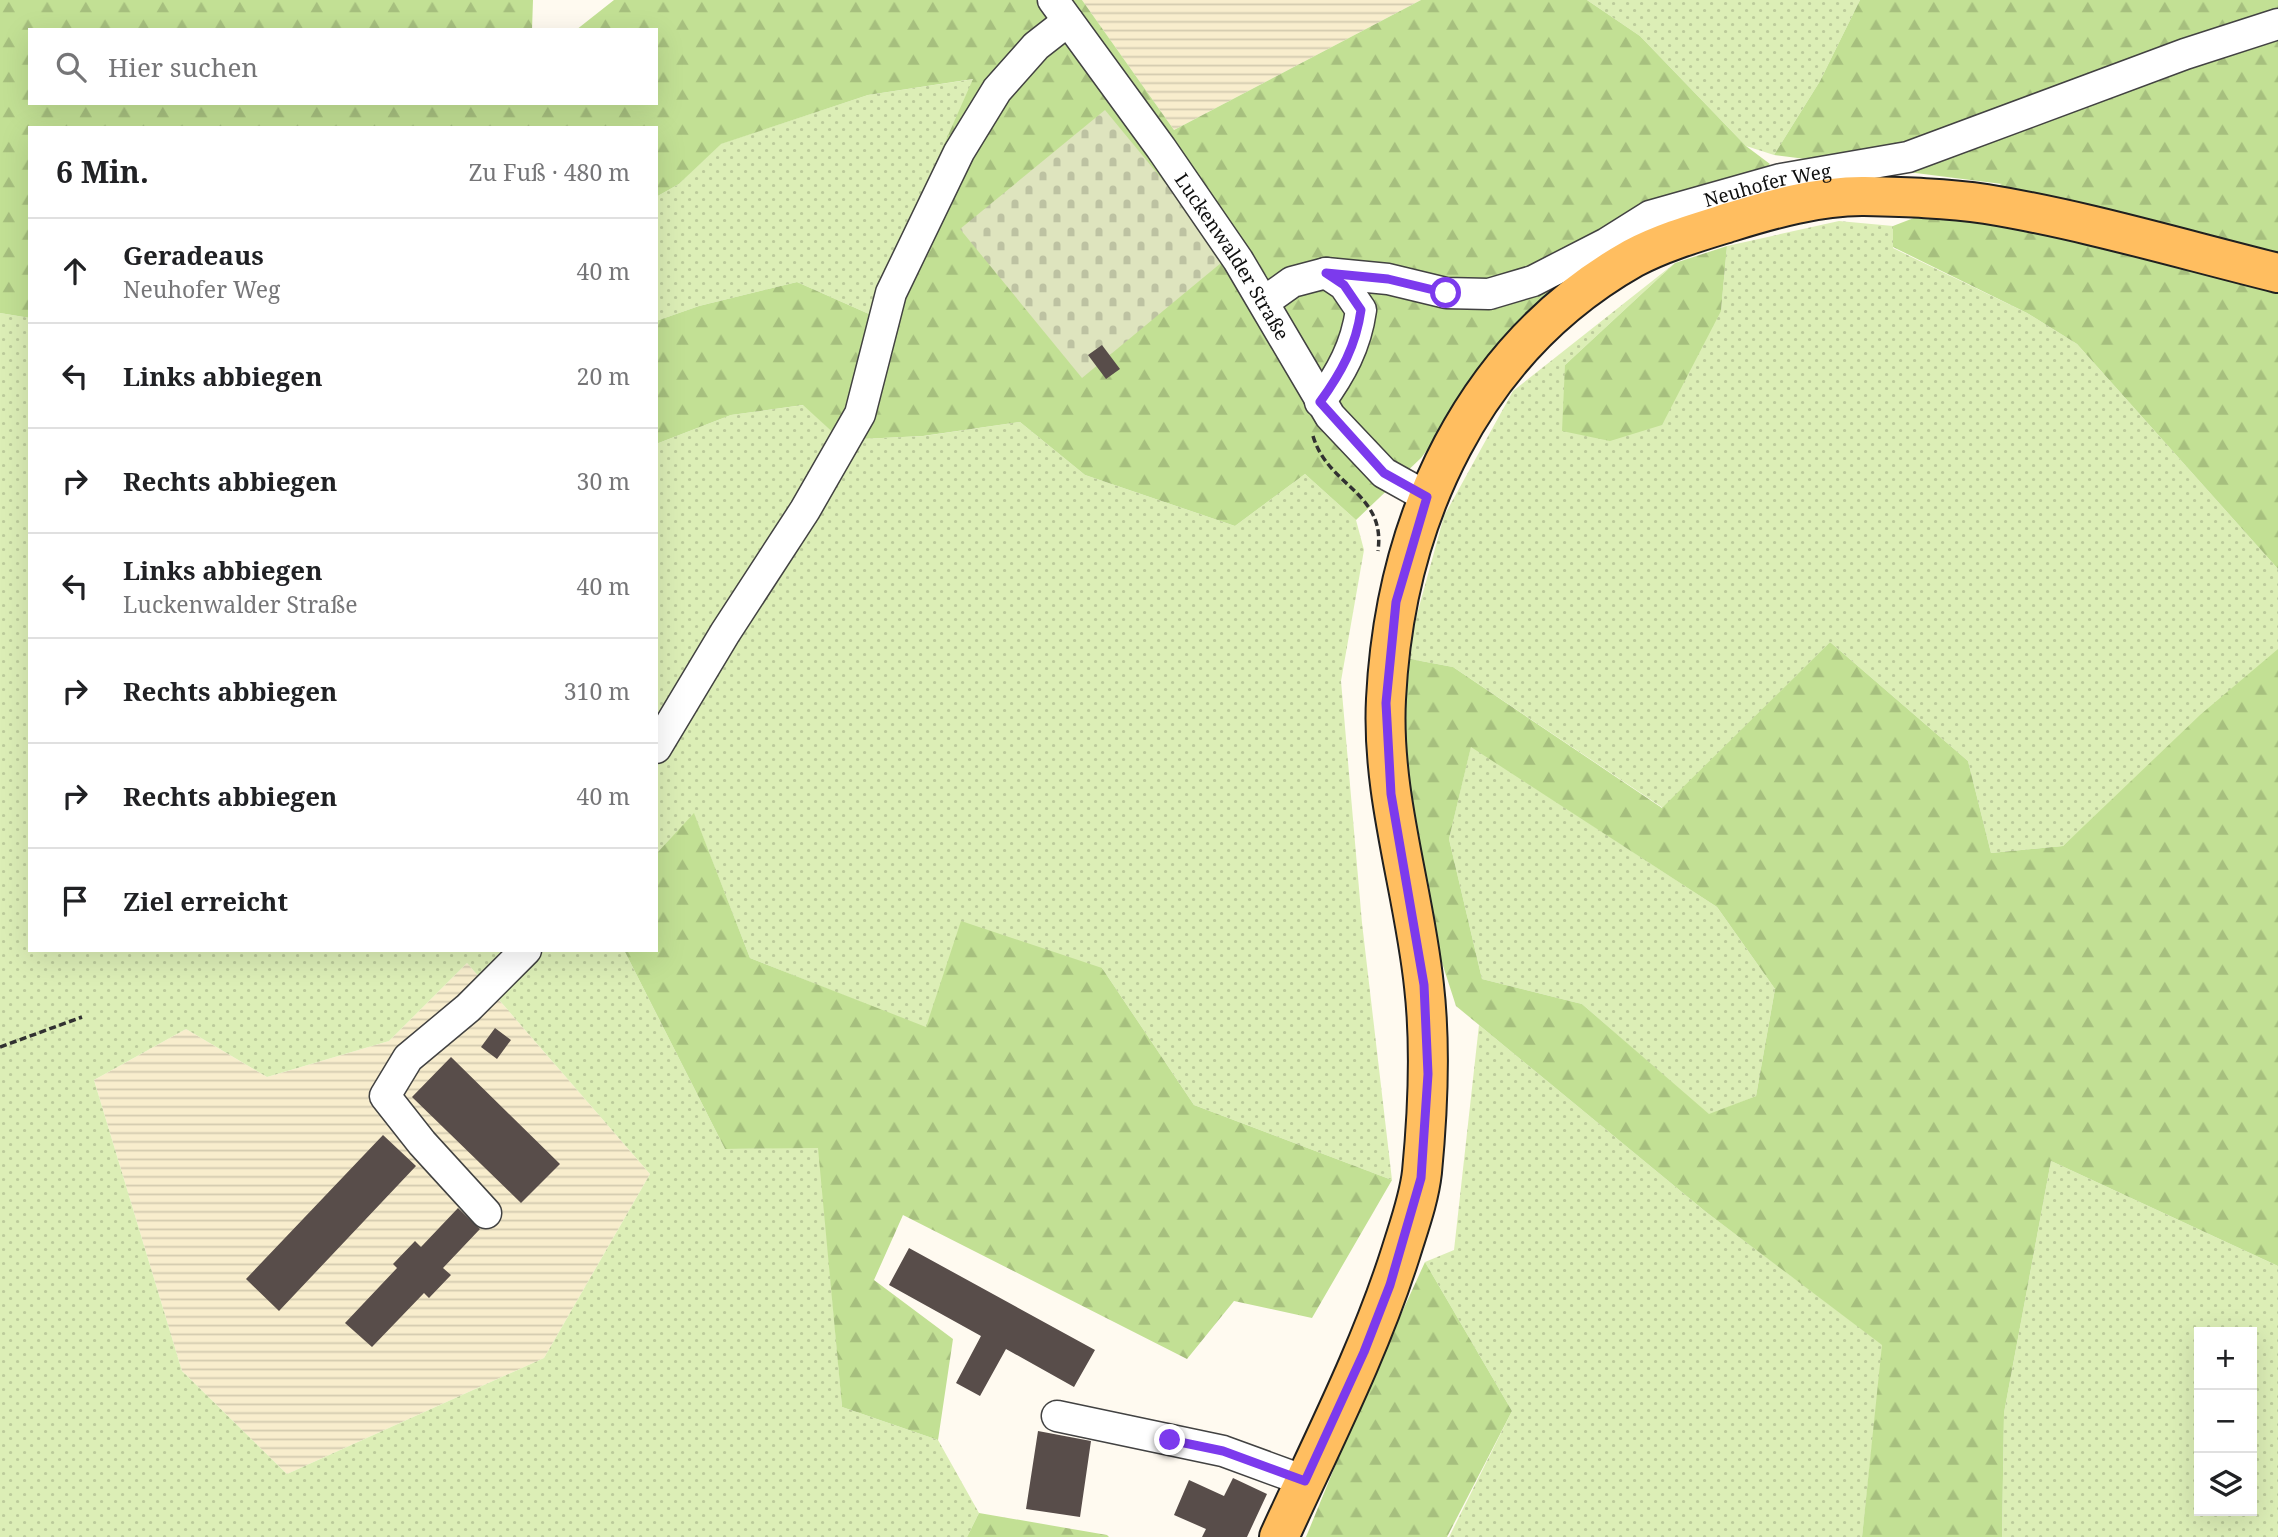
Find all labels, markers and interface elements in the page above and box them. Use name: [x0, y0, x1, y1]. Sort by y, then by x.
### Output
search box: [28, 28, 658, 105]
icon: search: [52, 48, 90, 86]
text: Hier suchen: [108, 49, 258, 85]
text: 6 Min.: [56, 151, 149, 192]
text: Zu Fuß · 480 m: [469, 156, 630, 188]
street label: Neuhofer Weg: [1701, 158, 1833, 213]
street label: Luckenwalder Straße: [1169, 168, 1295, 345]
text: Geradeaus: [123, 237, 264, 273]
icon: ahead: [56, 252, 94, 290]
text: 40 m: [577, 255, 630, 287]
text: Neuhofer Weg: [123, 273, 280, 305]
route start: [1430, 277, 1461, 308]
icon: left: [56, 357, 94, 395]
text: Links abbiegen: [123, 358, 322, 394]
text: 20 m: [577, 360, 630, 392]
icon: right: [56, 462, 94, 500]
text: Rechts abbiegen: [123, 463, 337, 499]
text: 30 m: [577, 465, 630, 497]
text: Links abbiegen: [123, 552, 322, 588]
icon: left: [56, 567, 94, 605]
text: 40 m: [577, 570, 630, 602]
text: Luckenwalder Straße: [123, 588, 358, 620]
icon: right: [56, 672, 94, 710]
text: Rechts abbiegen: [123, 673, 337, 709]
text: 310 m: [564, 675, 630, 707]
icon: right: [56, 777, 94, 815]
text: Rechts abbiegen: [123, 778, 337, 814]
text: 40 m: [577, 780, 630, 812]
icon: arrive: [56, 882, 94, 920]
text: Ziel erreicht: [123, 883, 288, 919]
map controls: [2194, 1327, 2257, 1516]
button: +: [2194, 1327, 2257, 1390]
button: −: [2194, 1390, 2257, 1453]
route end: [1154, 1424, 1185, 1455]
button: layers: [2194, 1453, 2257, 1516]

